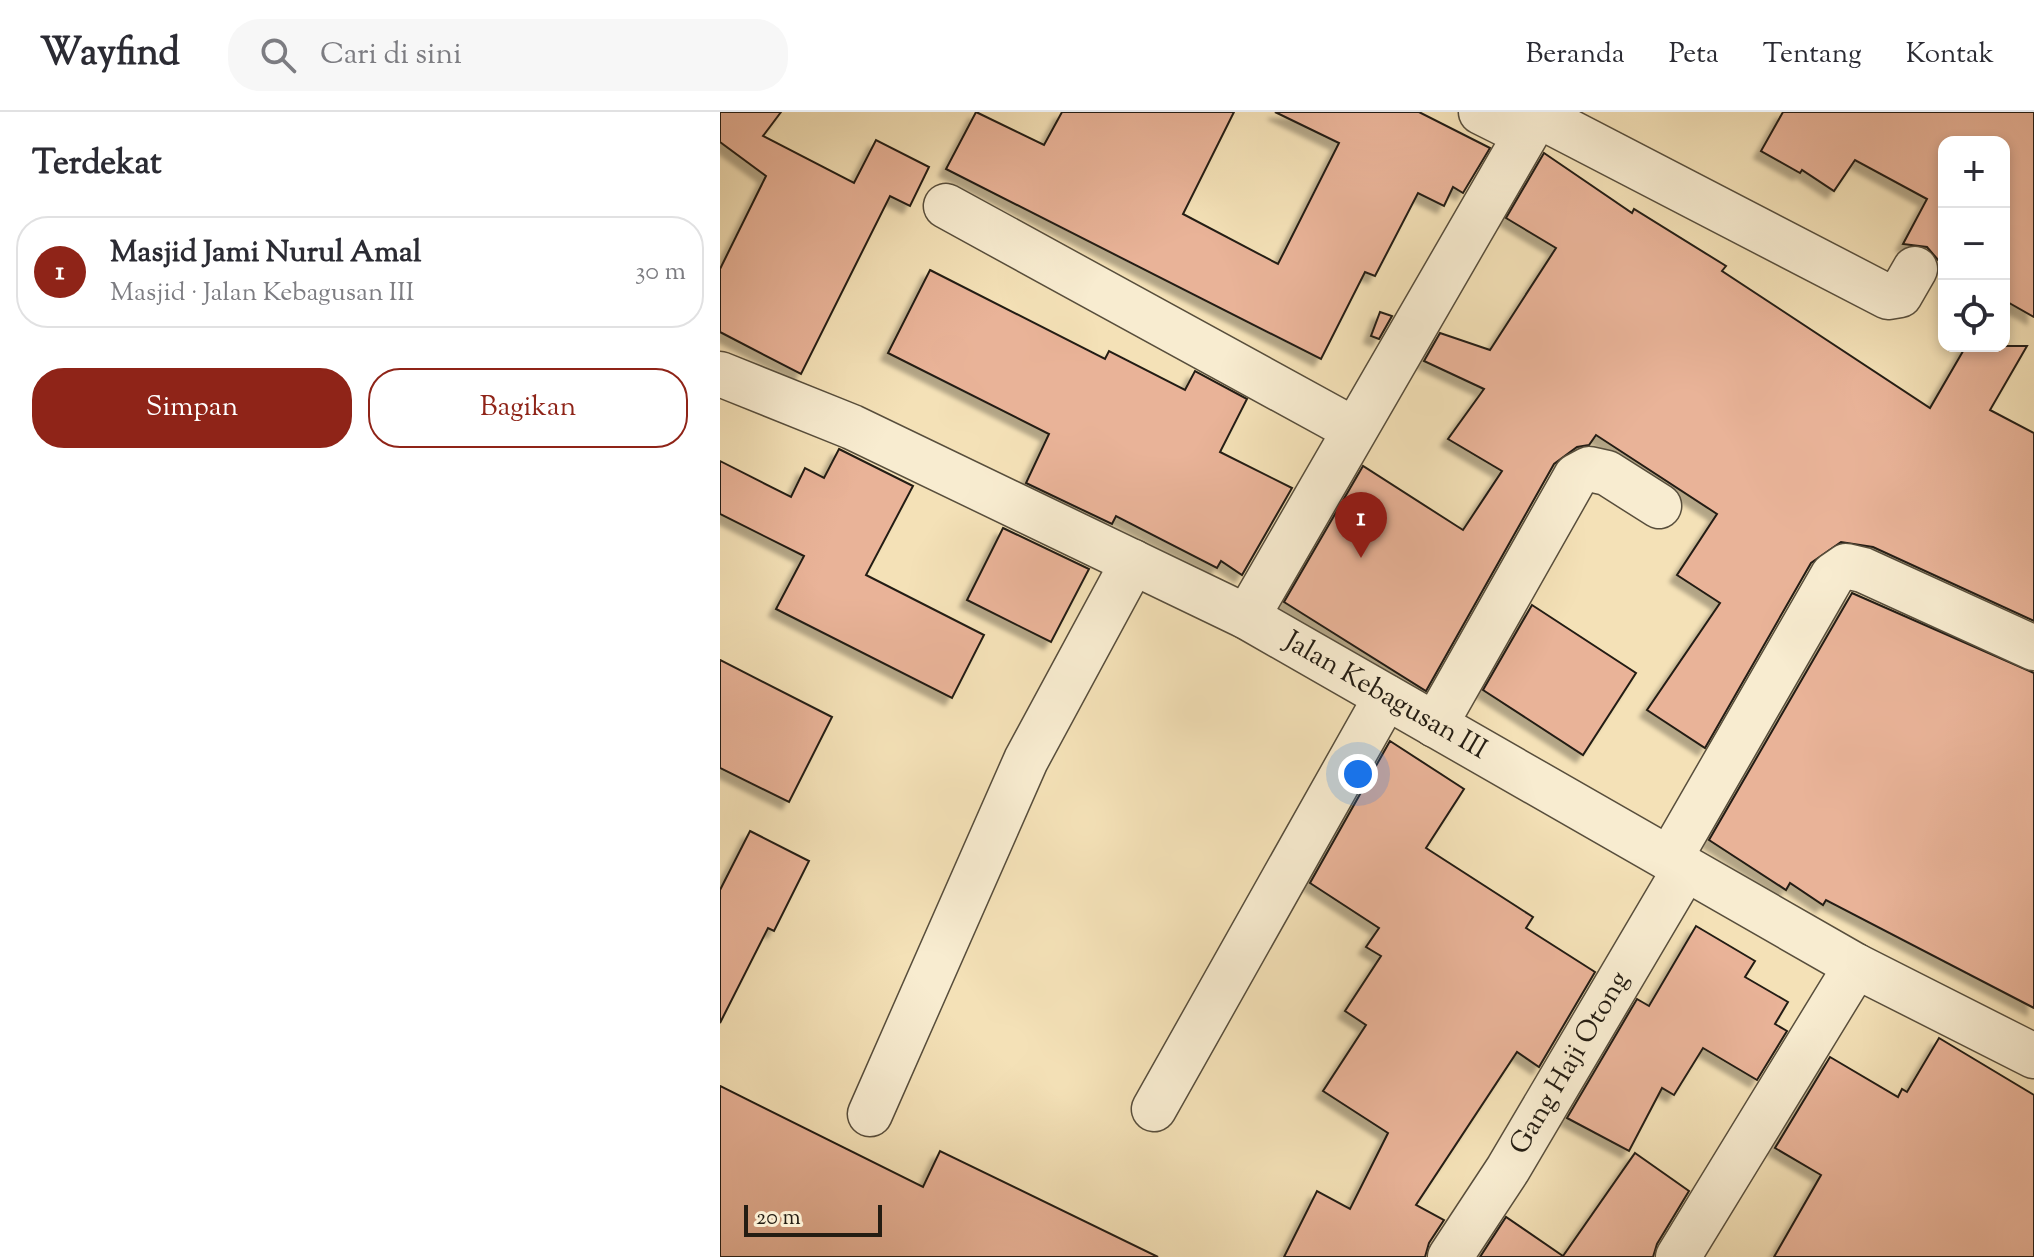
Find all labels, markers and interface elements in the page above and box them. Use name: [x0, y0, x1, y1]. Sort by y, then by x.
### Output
search box: [228, 19, 788, 91]
text: Wayfind: [40, 28, 180, 82]
icon: search: [256, 33, 300, 77]
text: Cari di sini: [320, 34, 462, 77]
text: Beranda: [1526, 35, 1625, 75]
text: Peta: [1669, 35, 1719, 75]
text: Tentang: [1763, 35, 1862, 75]
text: Kontak: [1906, 35, 1994, 75]
map controls: [1938, 136, 2010, 352]
button: +: [1938, 136, 2010, 208]
text: Terdekat: [32, 140, 162, 189]
button: −: [1938, 208, 2010, 280]
text: Masjid Jami Nurul Amal: [110, 232, 421, 275]
text: 1: [56, 254, 64, 291]
text: 30 m: [635, 254, 686, 291]
text: Masjid · Jalan Kebagusan III: [110, 275, 414, 312]
button: locate: [1938, 280, 2010, 352]
button: Simpan: [32, 368, 352, 448]
button: Bagikan: [368, 368, 688, 448]
pin: 1: [1335, 492, 1387, 558]
street label: Jalan Kebagusan III: [1275, 621, 1494, 770]
your location: [1338, 754, 1378, 794]
street label: Gang Haji Otong: [1500, 964, 1640, 1163]
scale bar: [744, 1201, 882, 1237]
text: 20 m: [756, 1203, 801, 1235]

